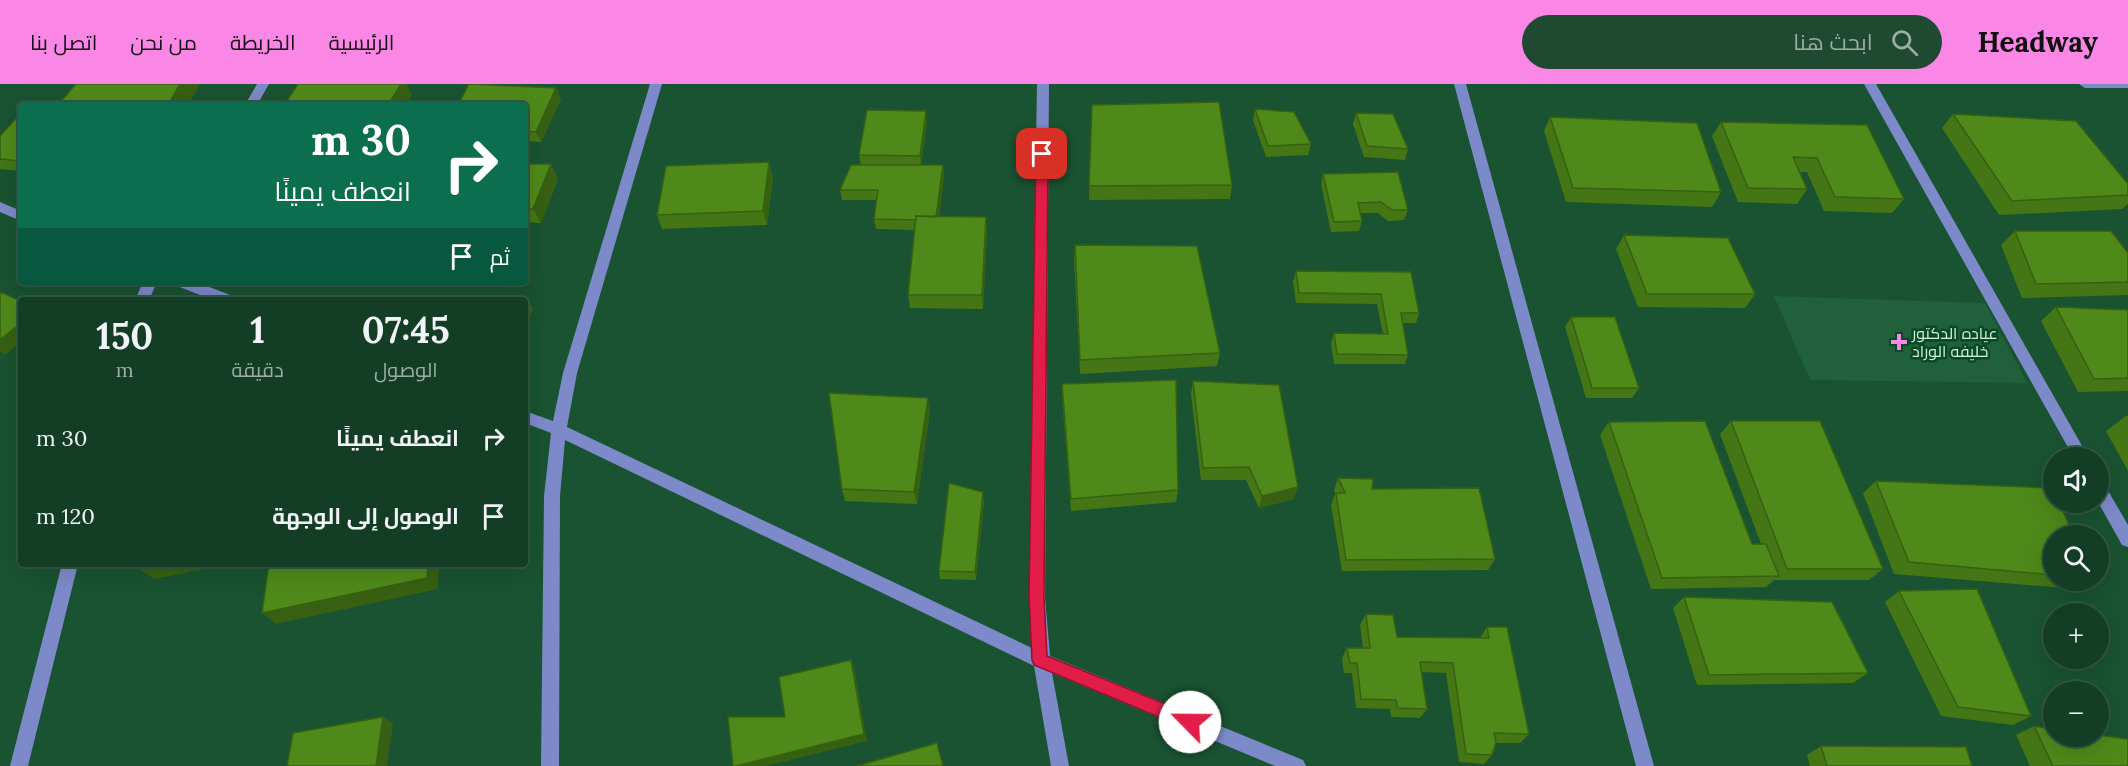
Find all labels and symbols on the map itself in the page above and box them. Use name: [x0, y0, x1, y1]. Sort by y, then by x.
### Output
pin: [1016, 128, 1067, 179]
place label: عياده الدكتور خليفه الوراد: [1911, 323, 1998, 361]
marker: عياده الدكتور خليفه الوراد: [1890, 333, 1908, 351]
position arrow: [1158, 690, 1222, 754]

